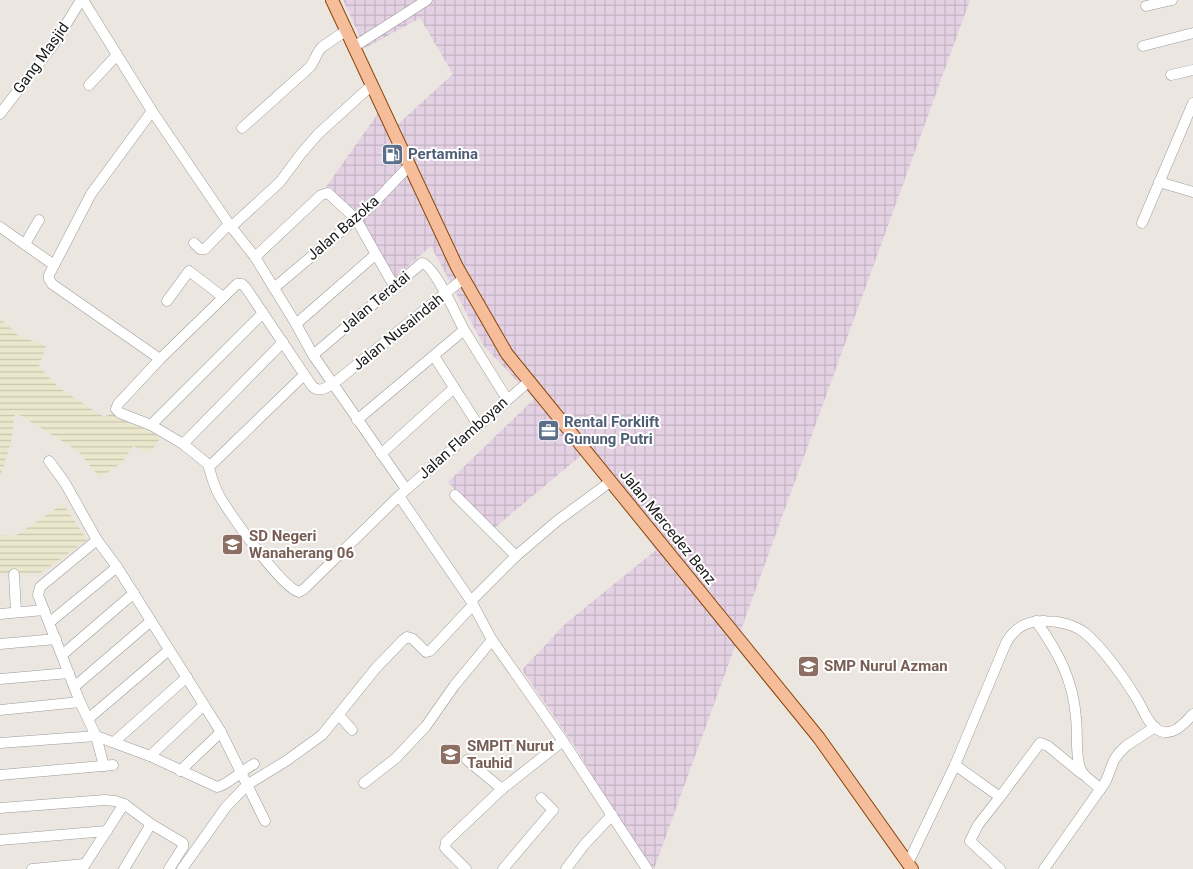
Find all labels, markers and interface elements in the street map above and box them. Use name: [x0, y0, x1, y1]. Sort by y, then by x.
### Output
street label: Gang Masjid: [9, 19, 73, 97]
fuel station icon: Pertamina: [380, 142, 404, 166]
place label: Pertamina: [408, 145, 478, 163]
street label: Jalan Bazoka: [303, 192, 383, 264]
street label: Jalan Teratai: [336, 268, 414, 336]
street label: Jalan Nusaindah: [349, 290, 447, 374]
street label: Jalan Flamboyan: [415, 393, 511, 483]
place label: Rental Forklift Gunung Putri: [564, 413, 659, 448]
office icon: Rental Forklift Gunung Putri: [536, 419, 560, 443]
street label: Jalan Mercedez Benz: [616, 466, 720, 588]
place label: SD Negeri Wanaherang 06: [249, 527, 354, 562]
school or university icon: SD Negeri Wanaherang 06: [221, 533, 245, 557]
school or university icon: SMP Nurul Azman: [796, 654, 820, 678]
place label: SMP Nurul Azman: [824, 657, 948, 675]
place label: SMPIT Nurut Tauhid: [467, 737, 554, 772]
school or university icon: SMPIT Nurut Tauhid: [439, 743, 463, 767]

